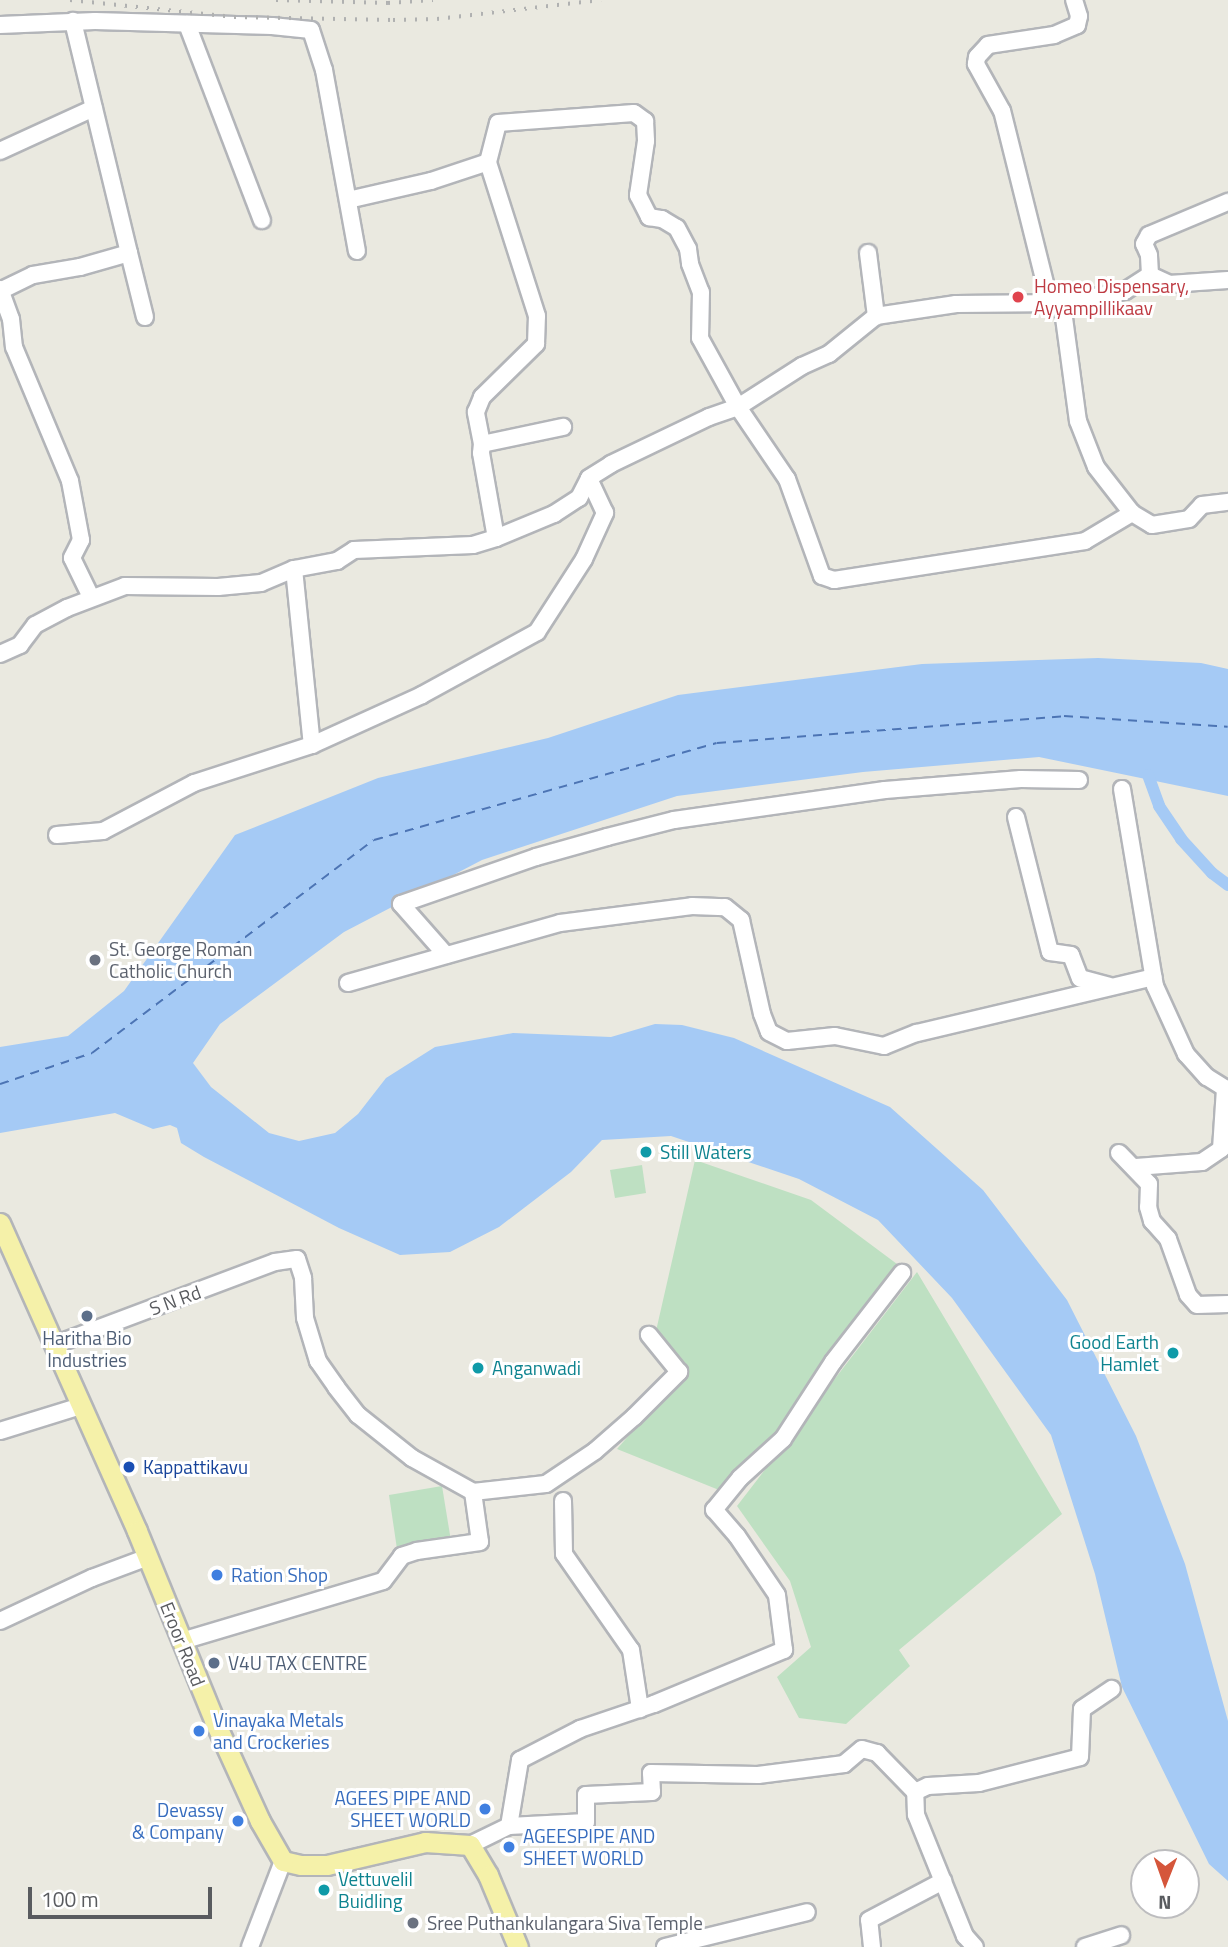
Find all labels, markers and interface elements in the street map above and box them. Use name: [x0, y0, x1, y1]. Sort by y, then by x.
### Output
place label: Homeo Dispensary, Ayyampillikaav: [1034, 275, 1189, 319]
marker: Homeo Dispensary, Ayyampillikaav: [1008, 287, 1028, 307]
place label: St. George Roman Catholic Church: [109, 938, 253, 982]
marker: St. George Roman Catholic Church: [87, 952, 103, 968]
place label: Still Waters: [660, 1141, 752, 1163]
marker: Still Waters: [638, 1144, 654, 1160]
street label: S N Rd: [146, 1280, 204, 1320]
marker: Haritha Bio Industries: [79, 1308, 95, 1324]
place label: Haritha Bio Industries: [42, 1327, 132, 1371]
place label: Good Earth Hamlet: [1070, 1331, 1159, 1375]
marker: Good Earth Hamlet: [1165, 1345, 1181, 1361]
place label: Anganwadi: [492, 1357, 581, 1379]
marker: Anganwadi: [470, 1360, 486, 1376]
place label: Kappattikavu: [143, 1456, 248, 1478]
marker: Kappattikavu: [121, 1459, 137, 1475]
place label: Ration Shop: [231, 1564, 328, 1586]
marker: Ration Shop: [209, 1567, 225, 1583]
street label: Eroor Road: [156, 1599, 210, 1689]
place label: V4U TAX CENTRE: [228, 1652, 367, 1674]
marker: V4U TAX CENTRE: [206, 1655, 222, 1671]
place label: Vinayaka Metals and Crockeries: [213, 1709, 344, 1753]
marker: Vinayaka Metals and Crockeries: [191, 1723, 207, 1739]
place label: AGEES PIPE AND SHEET WORLD: [334, 1787, 471, 1831]
place label: Devassy & Company: [132, 1799, 224, 1843]
marker: AGEES PIPE AND SHEET WORLD: [477, 1801, 493, 1817]
marker: Devassy & Company: [230, 1813, 246, 1829]
place label: AGEESPIPE AND SHEET WORLD: [523, 1825, 655, 1869]
marker: AGEESPIPE AND SHEET WORLD: [501, 1839, 517, 1855]
north arrow: [1130, 1849, 1200, 1919]
place label: Vettuvelil Buidling: [338, 1868, 413, 1912]
scale bar: [32, 1874, 215, 1918]
marker: Vettuvelil Buidling: [316, 1882, 332, 1898]
text: 100 m: [41, 1883, 98, 1915]
text: N: [1158, 1889, 1172, 1918]
place label: Sree Puthankulangara Siva Temple: [427, 1912, 703, 1934]
marker: Sree Puthankulangara Siva Temple: [405, 1915, 421, 1931]

